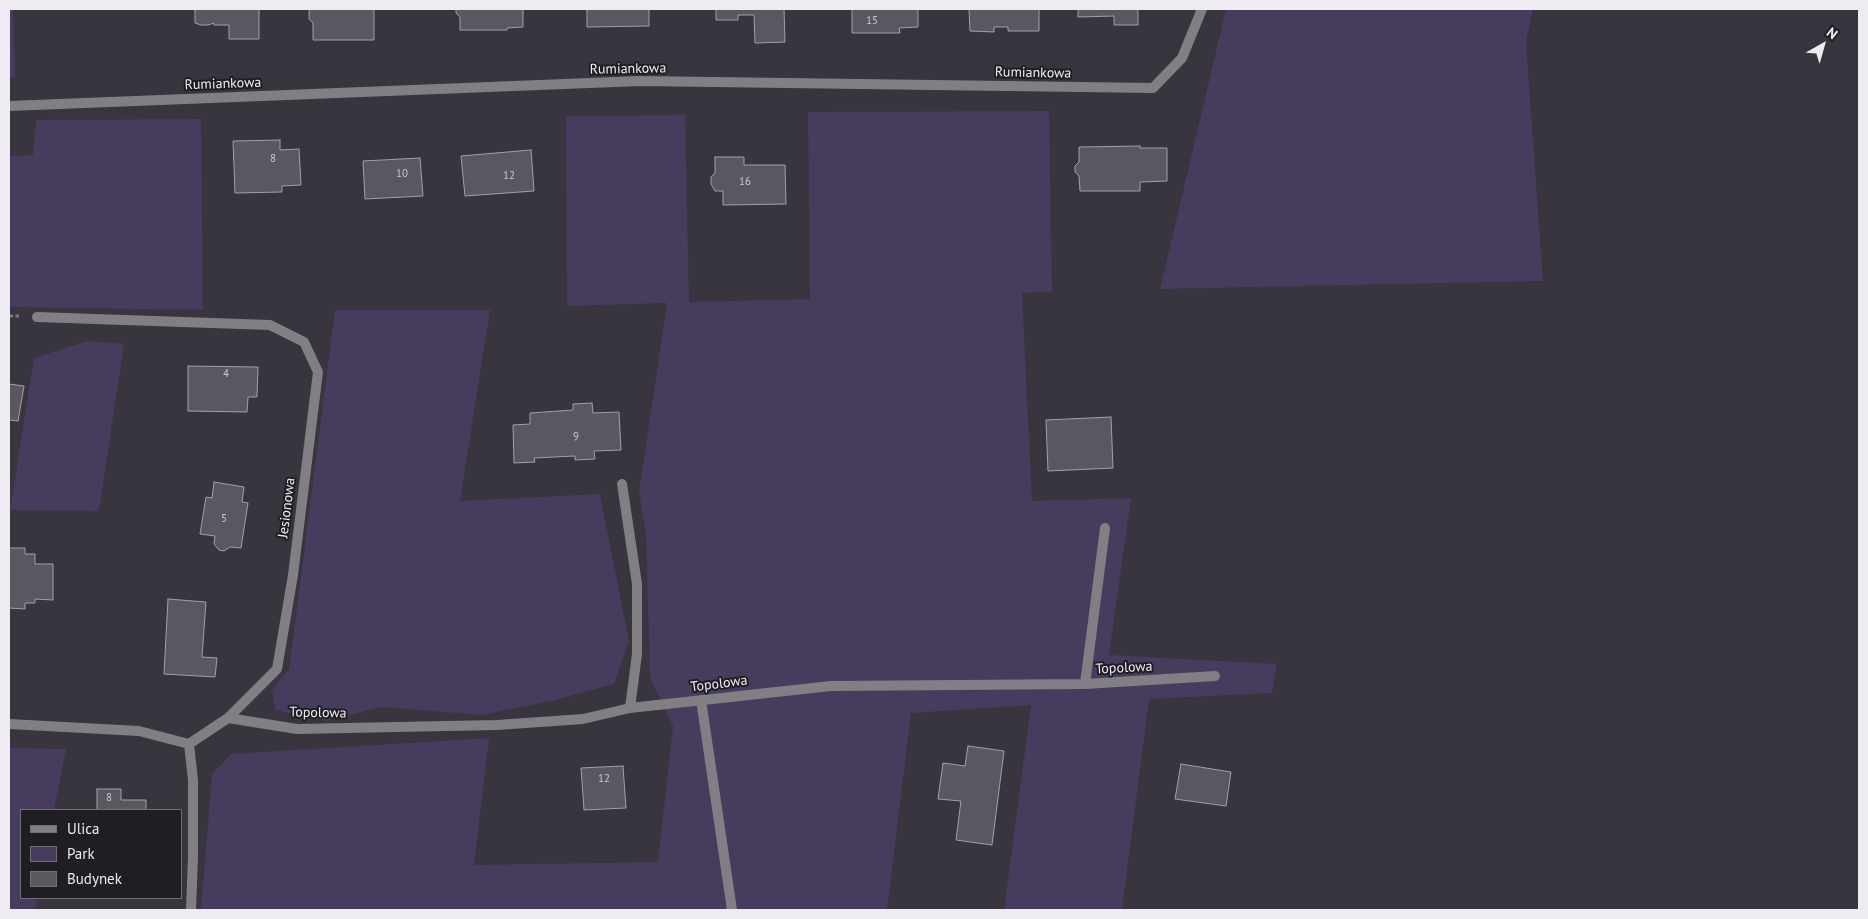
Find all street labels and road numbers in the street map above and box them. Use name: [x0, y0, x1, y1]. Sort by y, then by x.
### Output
street label: Rumiankowa: [590, 60, 666, 78]
street label: Rumiankowa: [995, 64, 1071, 82]
street label: Rumiankowa: [184, 74, 262, 94]
street label: Jesionowa: [275, 477, 299, 539]
street label: Topolowa: [1095, 658, 1153, 678]
street label: Topolowa: [690, 672, 748, 696]
street label: Topolowa: [289, 704, 347, 722]

